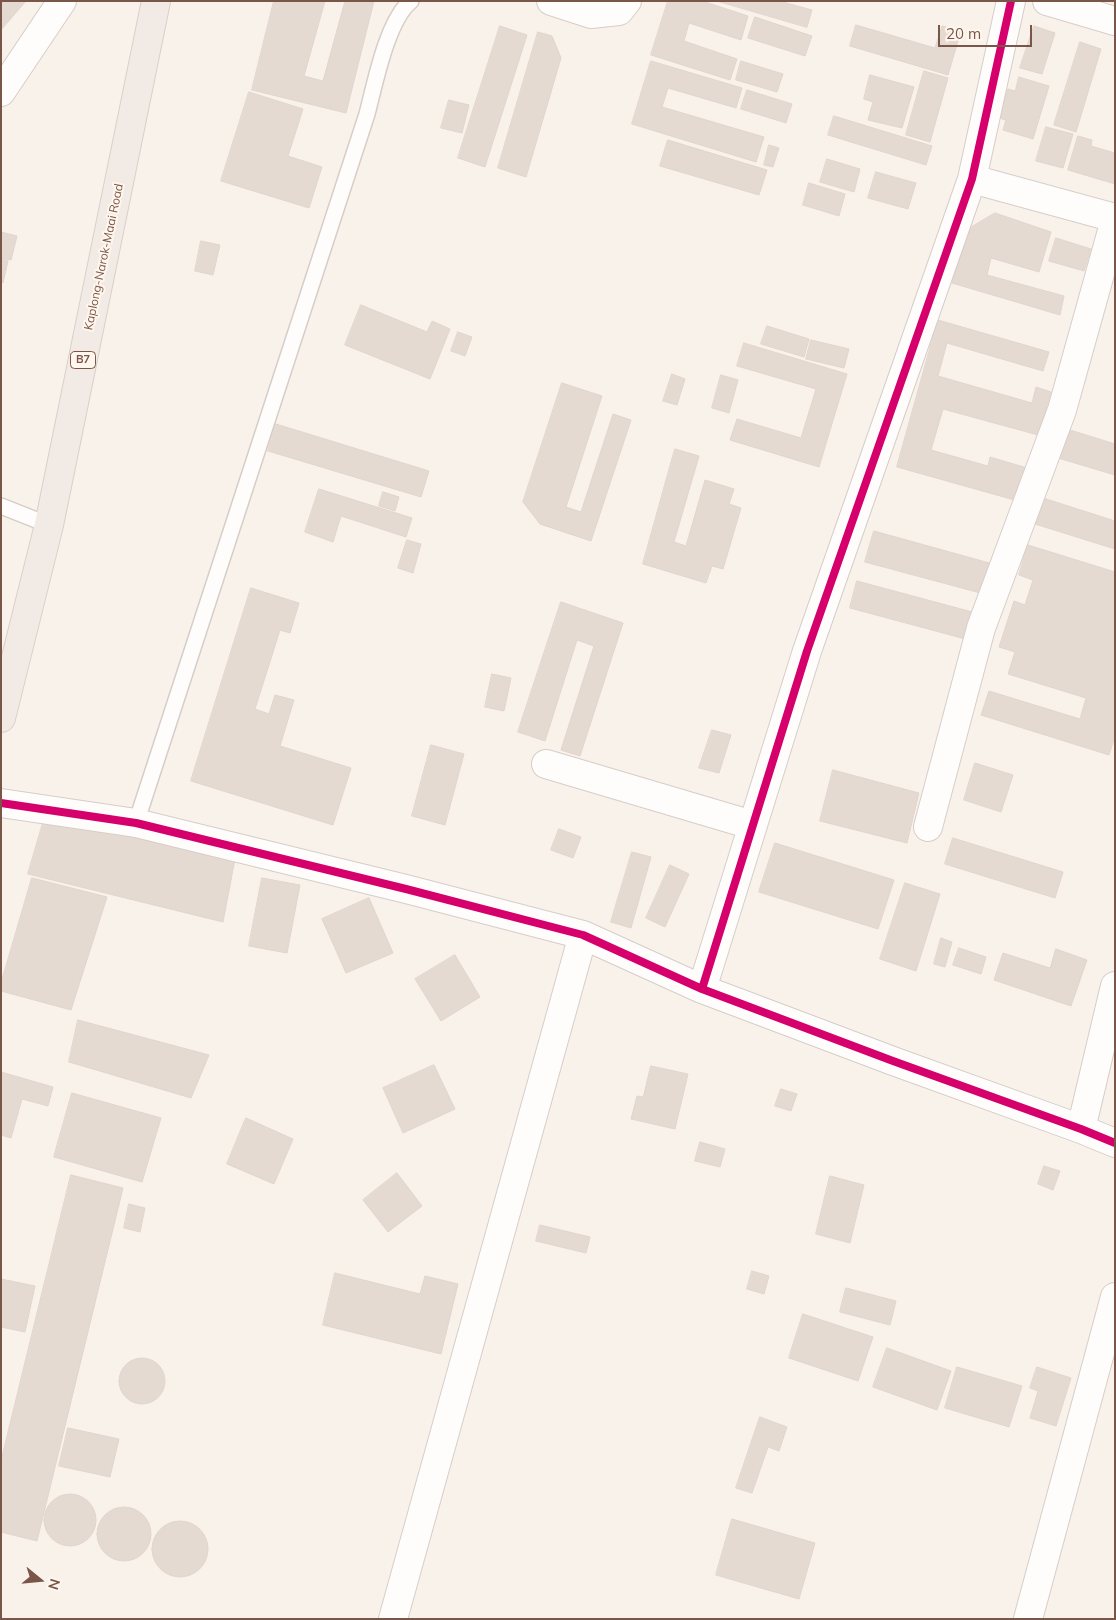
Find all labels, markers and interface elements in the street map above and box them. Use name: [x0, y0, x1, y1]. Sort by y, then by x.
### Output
scale bar: [941, 15, 1035, 47]
text: 20 m: [946, 24, 981, 43]
street label: Kaplong-Narok-Maai Road: [81, 182, 127, 332]
road number: B7: [70, 352, 96, 368]
north arrow: [15, 1555, 65, 1605]
text: N: [44, 1577, 64, 1592]

